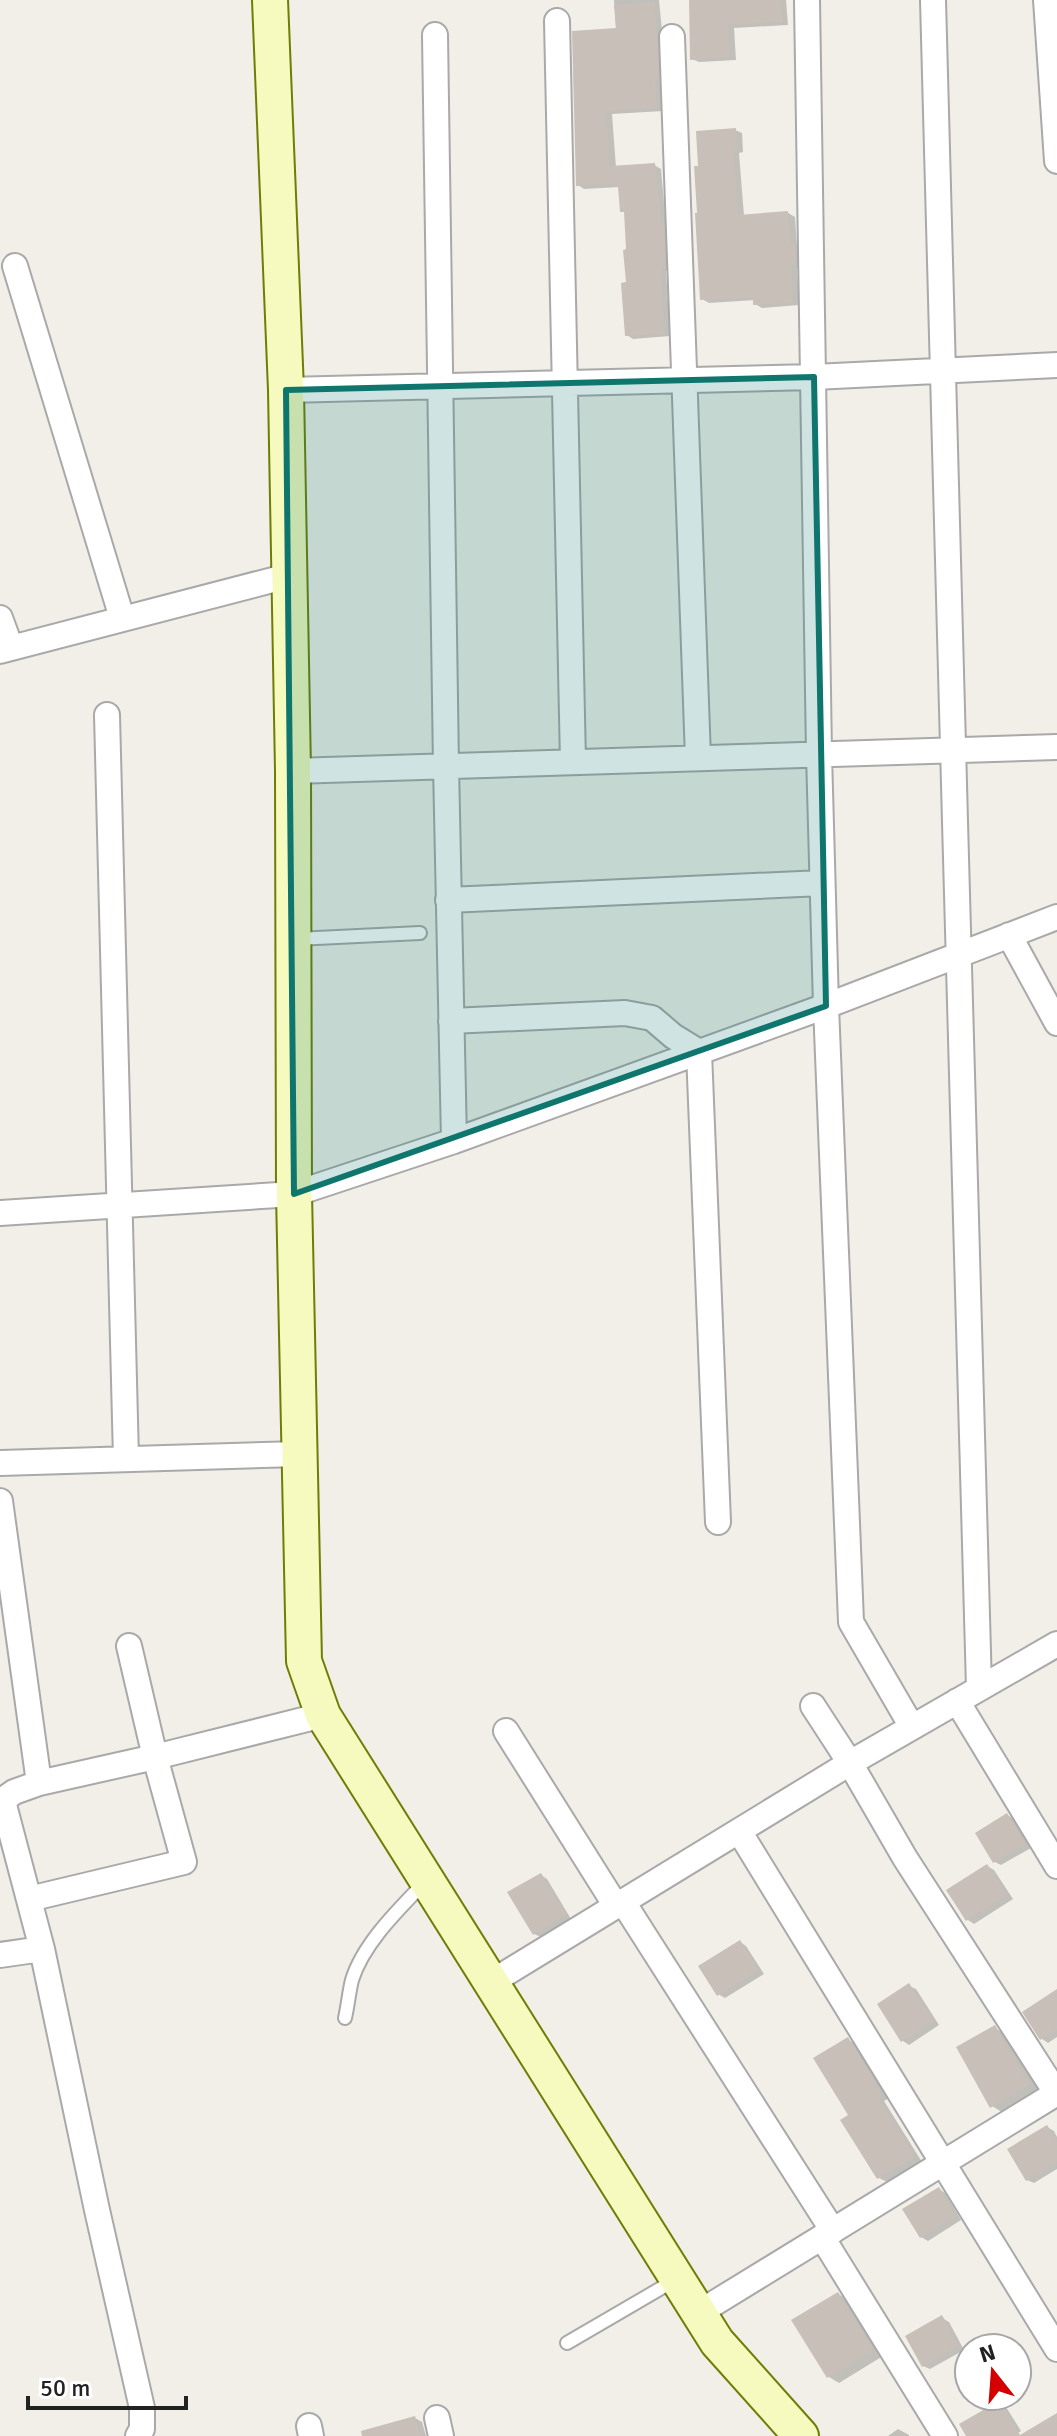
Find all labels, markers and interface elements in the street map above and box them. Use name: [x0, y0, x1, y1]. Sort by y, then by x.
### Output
north arrow: [953, 2332, 1033, 2412]
text: N: [976, 2338, 999, 2369]
scale bar: [28, 2360, 186, 2410]
text: 50 m: [40, 2373, 90, 2403]

